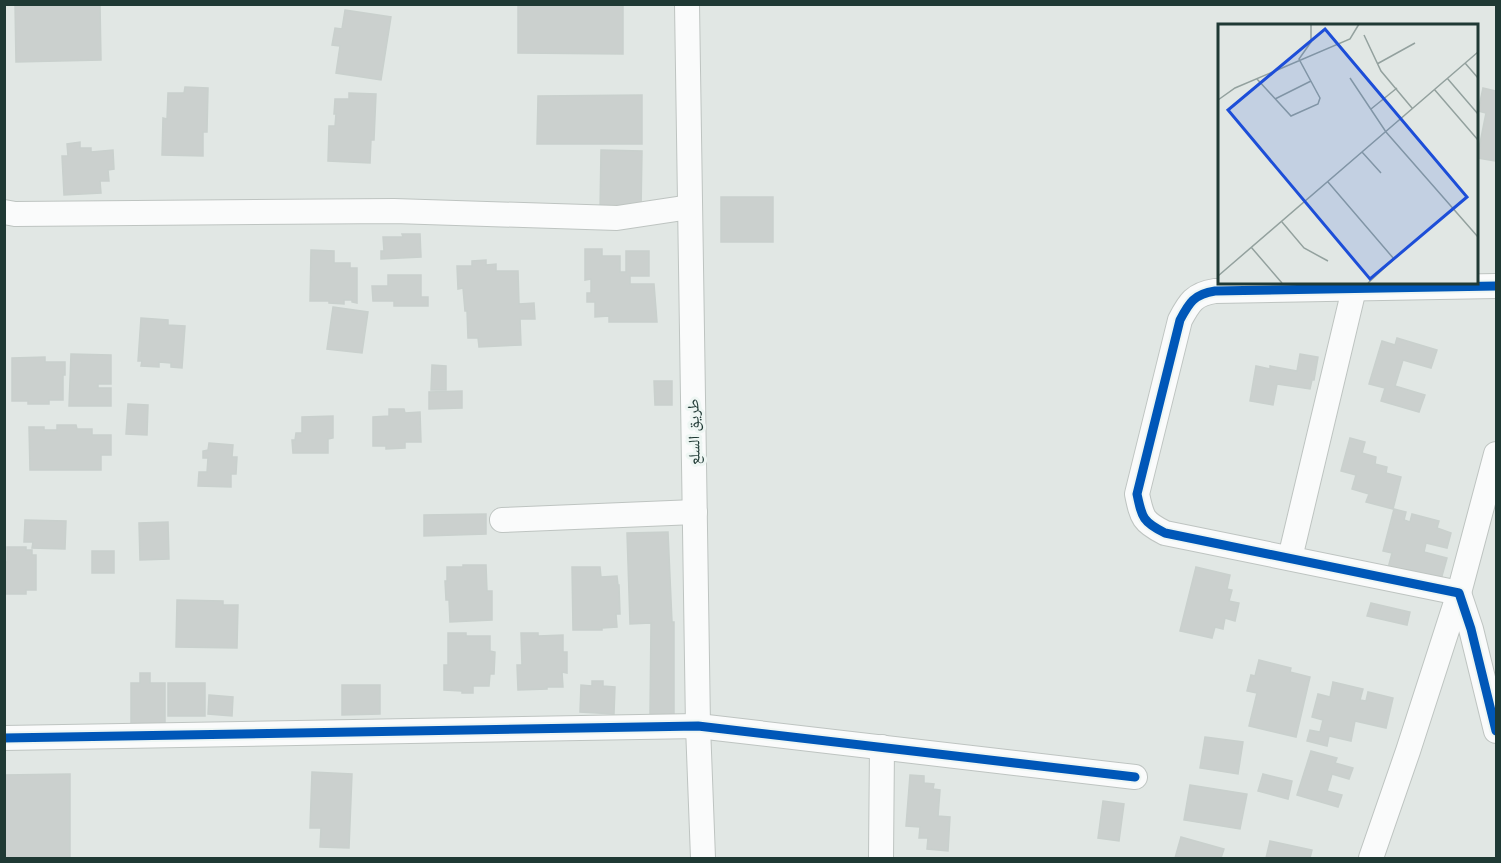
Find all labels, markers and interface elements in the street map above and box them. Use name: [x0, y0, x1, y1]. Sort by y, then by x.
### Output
inset map: [1218, 24, 1477, 284]
street label: طريق السلع: [682, 399, 705, 465]

